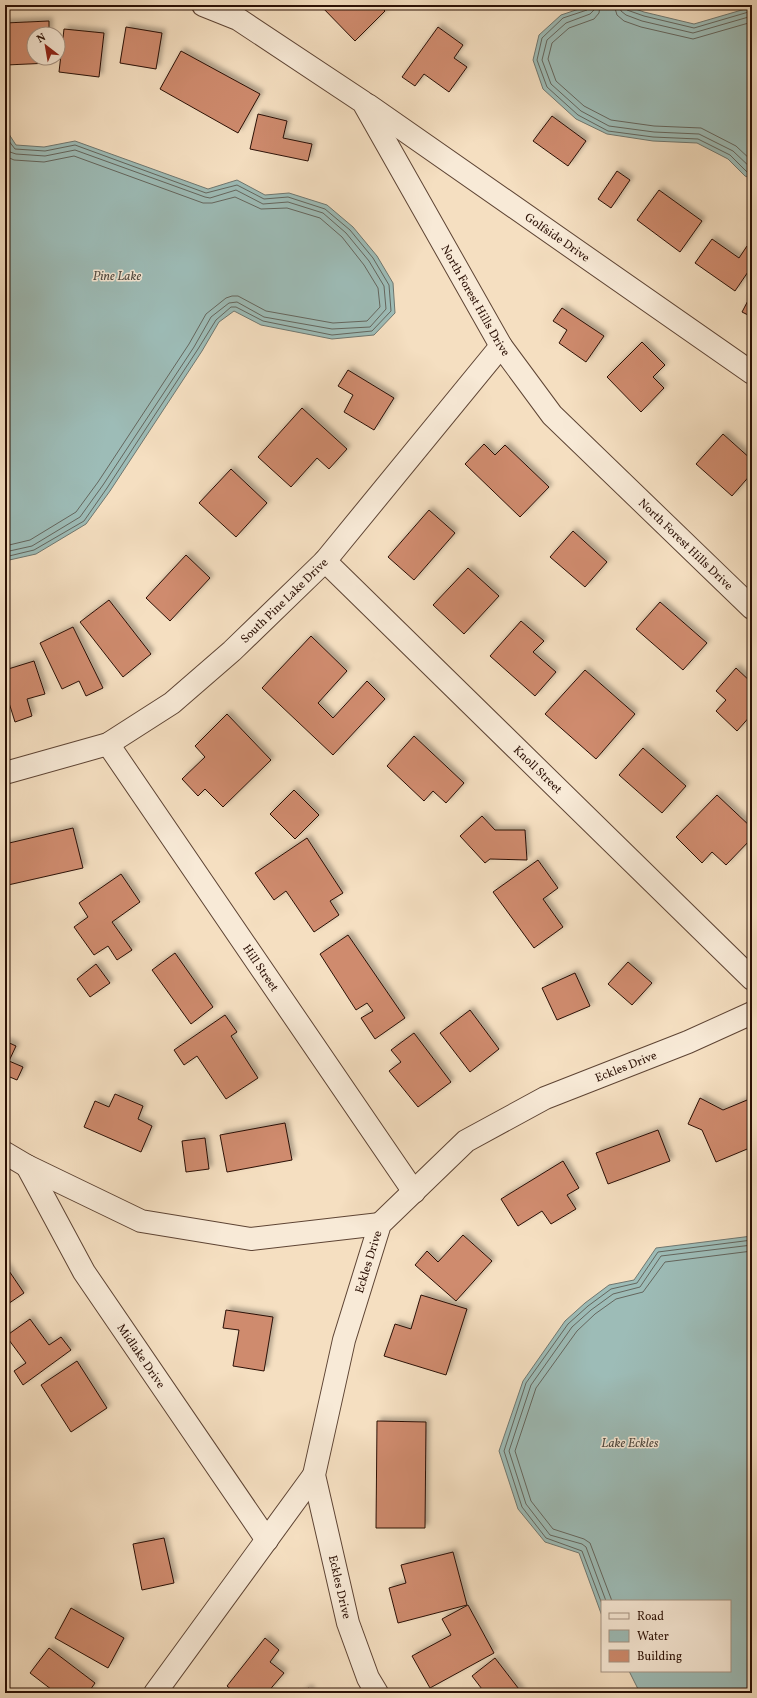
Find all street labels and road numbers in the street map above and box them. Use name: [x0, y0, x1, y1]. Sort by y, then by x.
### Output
street label: Golfside Drive: [521, 210, 593, 266]
street label: North Forest Hills Drive: [437, 242, 513, 360]
street label: North Forest Hills Drive: [634, 496, 736, 595]
street label: South Pine Lake Drive: [238, 555, 332, 647]
street label: Knoll Street: [509, 743, 565, 798]
street label: Hill Street: [238, 942, 282, 995]
street label: Eckles Drive: [593, 1048, 660, 1087]
street label: Eckles Drive: [352, 1228, 387, 1296]
street label: Midlake Drive: [113, 1321, 168, 1392]
street label: Eckles Drive: [324, 1554, 354, 1621]

